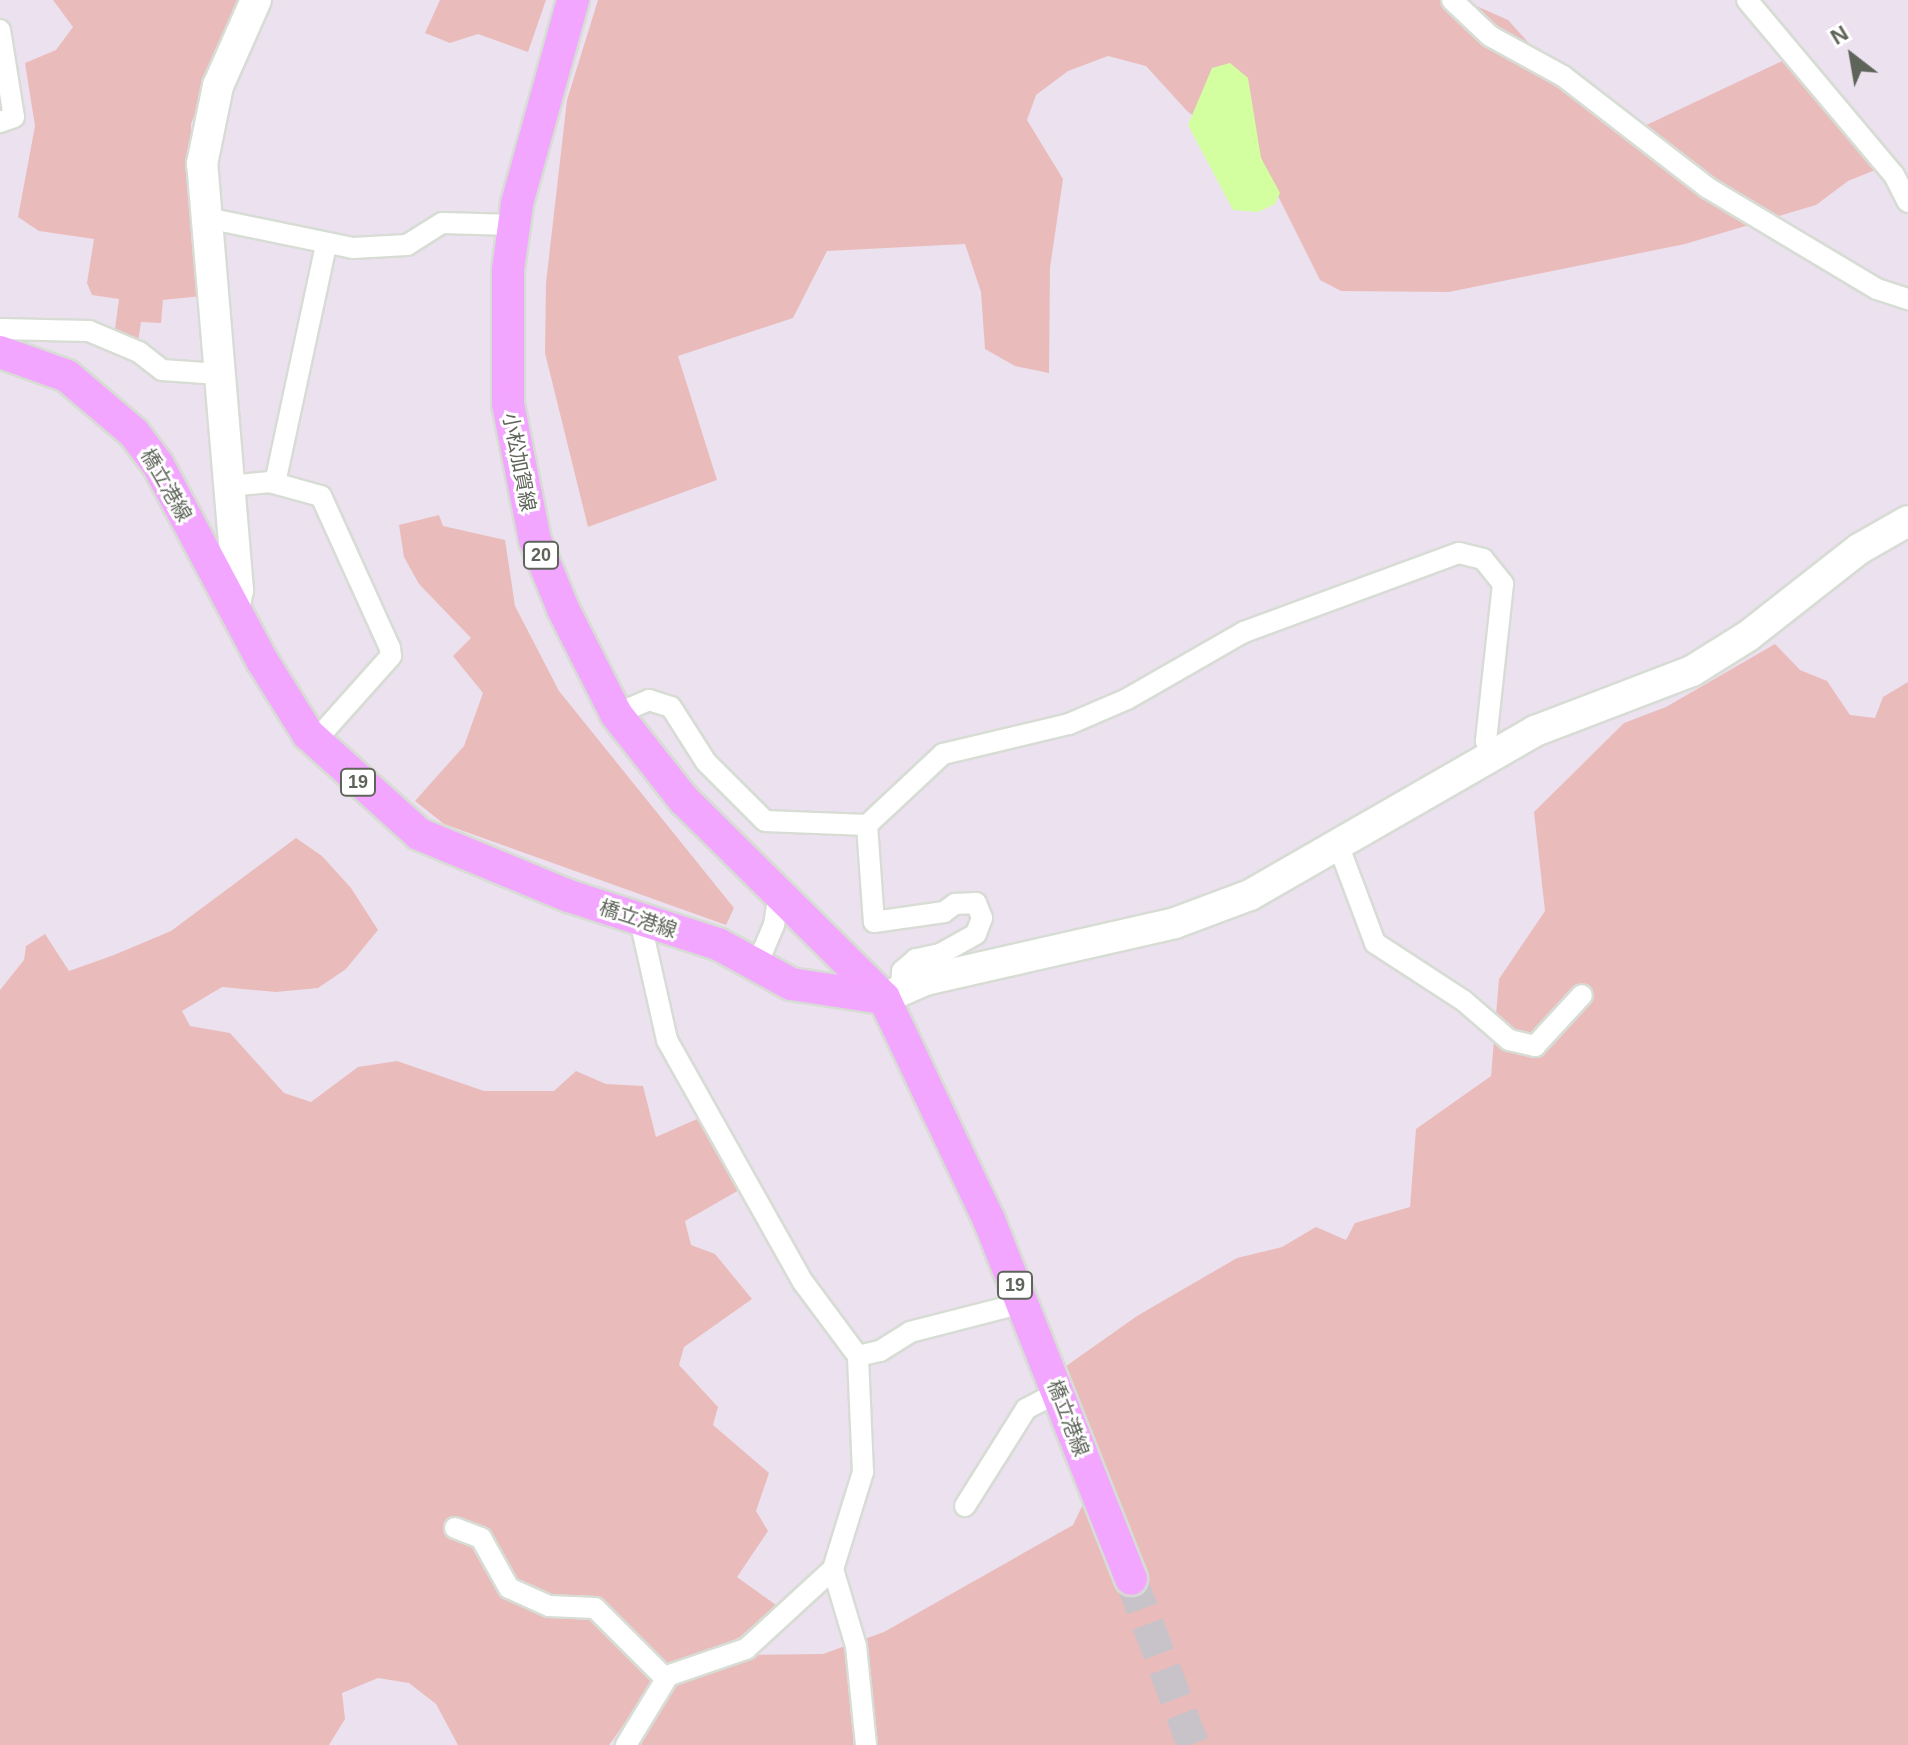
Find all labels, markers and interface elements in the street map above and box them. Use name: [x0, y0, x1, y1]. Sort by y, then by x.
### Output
north arrow: [1812, 16, 1892, 96]
text: N: [1826, 20, 1853, 50]
street label: 小松加賀線: [498, 411, 540, 513]
street label: 橋立港線: [136, 444, 196, 526]
road number: 20: [521, 541, 561, 569]
road number: 19: [338, 768, 378, 796]
street label: 橋立港線: [596, 895, 680, 943]
road number: 19: [995, 1271, 1035, 1299]
street label: 橋立港線: [1042, 1376, 1094, 1460]

